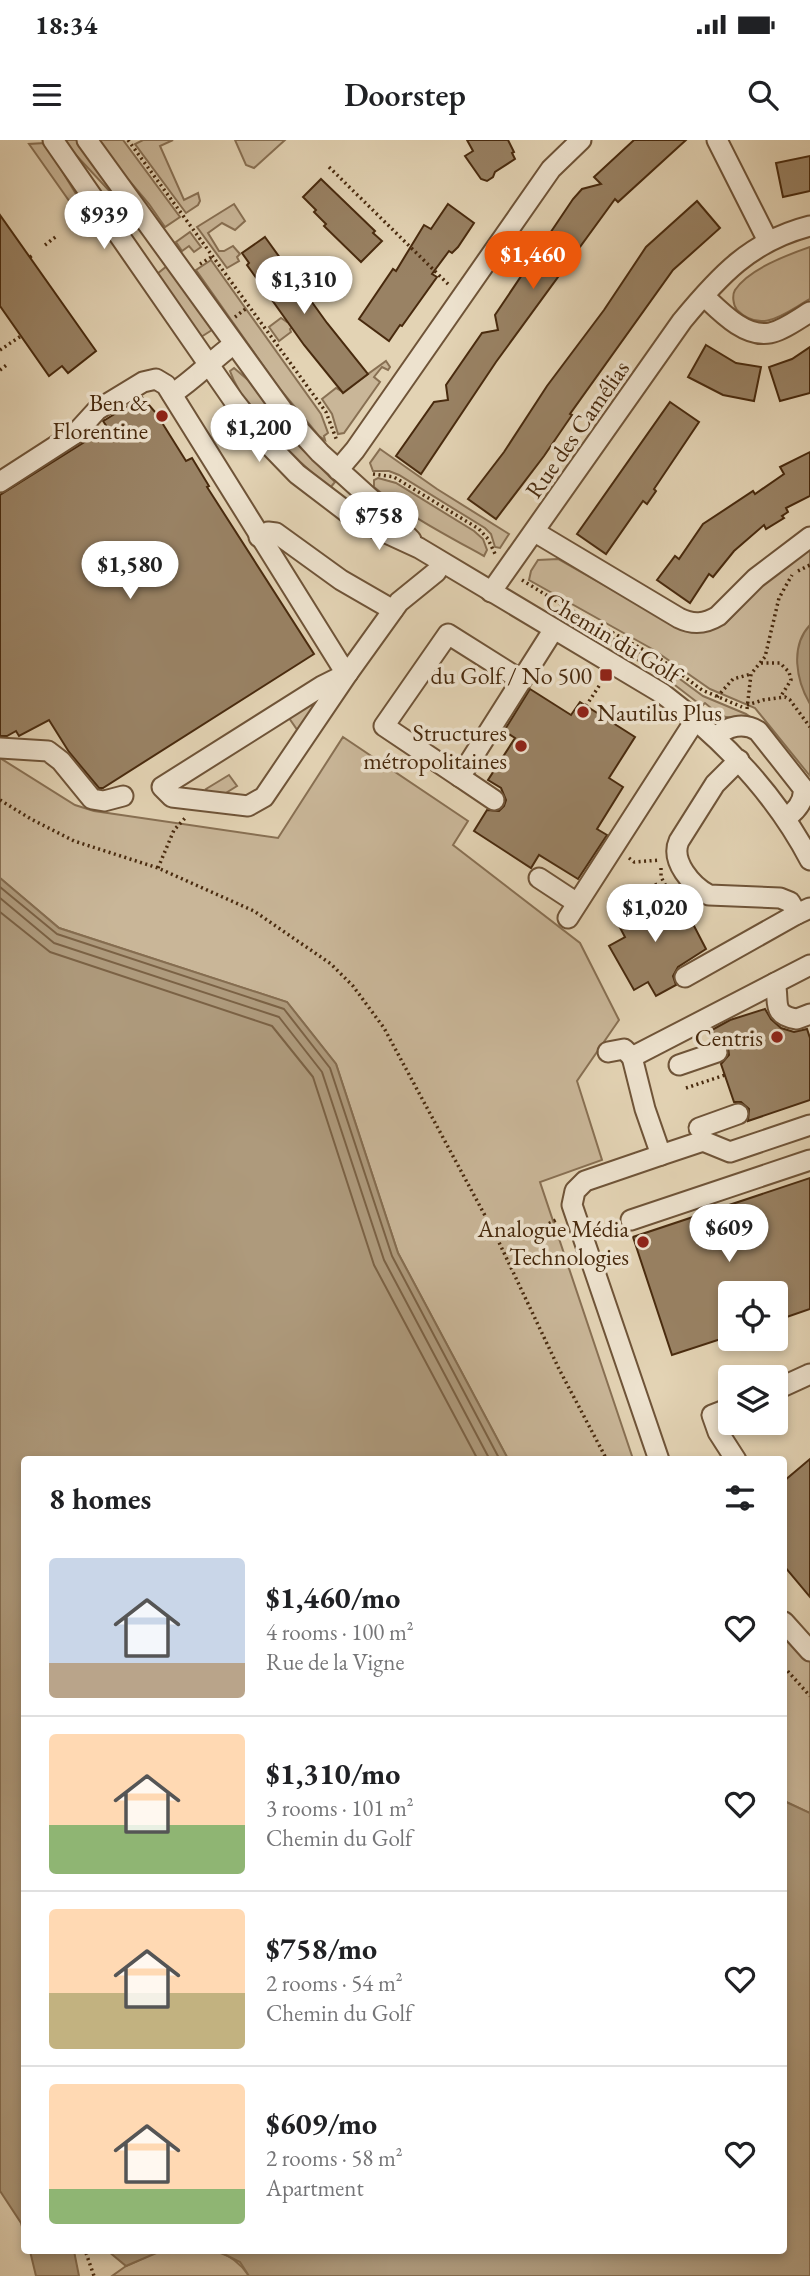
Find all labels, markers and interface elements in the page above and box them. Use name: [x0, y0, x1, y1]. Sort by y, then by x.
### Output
text: 18:34: [35, 8, 97, 42]
text: Doorstep: [344, 74, 466, 116]
icon: menu: [28, 76, 66, 114]
icon: search: [744, 76, 782, 114]
pin: $939: [63, 192, 145, 251]
text: $939: [80, 199, 128, 229]
pin: $1,460: [476, 232, 590, 291]
text: $1,460: [501, 239, 565, 269]
pin: $1,310: [247, 256, 361, 316]
text: $1,310: [272, 264, 336, 294]
street label: Rue des Camélias: [518, 354, 636, 504]
place label: Ben & Florentine: [53, 387, 148, 446]
pin: $1,200: [202, 404, 316, 464]
marker: Ben & Florentine: [154, 408, 170, 424]
text: $1,200: [227, 412, 291, 442]
pin: $758: [338, 492, 420, 552]
text: $758: [355, 500, 403, 530]
pin: $1,580: [73, 542, 187, 601]
text: $1,580: [98, 549, 162, 579]
street label: Chemin du Golf: [540, 584, 689, 691]
place label: du Golf / No 500: [431, 660, 592, 691]
marker: du Golf / No 500: [598, 667, 614, 683]
place label: Nautilus Plus: [597, 697, 722, 728]
marker: Nautilus Plus: [575, 704, 591, 720]
place label: Structures métropolitaines: [363, 717, 507, 776]
marker: Structures métropolitaines: [513, 738, 529, 754]
pin: $1,020: [598, 884, 712, 944]
text: $1,020: [623, 892, 687, 922]
place label: Centris: [695, 1022, 763, 1053]
marker: Centris: [769, 1029, 785, 1045]
pin: $609: [688, 1204, 770, 1264]
text: $609: [705, 1212, 753, 1242]
place label: Analogue Média Technologies: [476, 1213, 629, 1272]
marker: Analogue Média Technologies: [635, 1234, 651, 1250]
map controls: [718, 1281, 788, 1435]
button: locate: [718, 1281, 788, 1351]
button: layers: [718, 1365, 788, 1435]
text: 8 homes: [49, 1479, 151, 1518]
icon: filters: [721, 1479, 759, 1517]
text: $1,460/mo: [266, 1578, 400, 1617]
icon: home: [105, 1586, 189, 1670]
icon: heart: [721, 1609, 759, 1647]
text: 4 rooms · 100 m²: [266, 1617, 414, 1647]
text: Rue de la Vigne: [266, 1647, 404, 1677]
text: $1,310/mo: [266, 1754, 400, 1793]
icon: home: [105, 1762, 189, 1846]
icon: heart: [721, 1785, 759, 1823]
text: 3 rooms · 101 m²: [266, 1793, 414, 1823]
text: Chemin du Golf: [266, 1823, 412, 1853]
text: $758/mo: [266, 1929, 377, 1968]
icon: home: [105, 1937, 189, 2021]
icon: heart: [721, 1960, 759, 1998]
text: 2 rooms · 54 m²: [266, 1968, 403, 1998]
text: Chemin du Golf: [266, 1998, 412, 2028]
text: $609/mo: [266, 2104, 377, 2143]
icon: home: [105, 2112, 189, 2196]
icon: heart: [721, 2135, 759, 2173]
text: 2 rooms · 58 m²: [266, 2143, 403, 2173]
text: Apartment: [266, 2173, 364, 2203]

